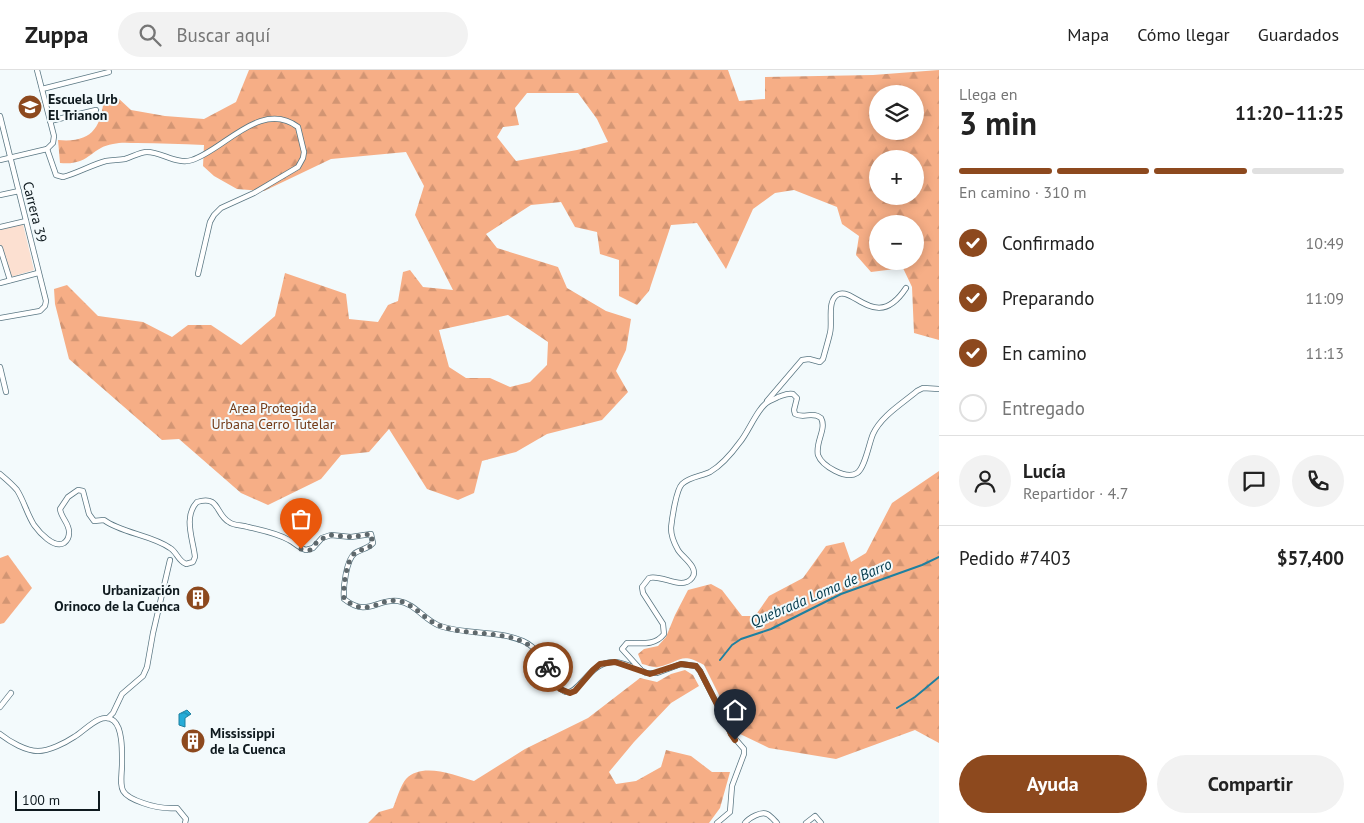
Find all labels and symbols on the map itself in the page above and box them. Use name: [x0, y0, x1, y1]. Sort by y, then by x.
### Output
place label: Escuela Urb El Trianon: [48, 90, 118, 124]
school or university icon: Escuela Urb El Trianon: [17, 94, 43, 120]
street label: Carrera 39: [19, 180, 51, 244]
park label: Area Protegida Urbana Cerro Tutelar: [211, 399, 335, 433]
pin: [280, 498, 322, 549]
water label: Quebrada Loma de Barro: [747, 554, 894, 631]
place label: Urbanización Orinoco de la Cuenca: [54, 581, 180, 615]
building icon: Urbanización Orinoco de la Cuenca: [185, 585, 211, 611]
courier: [523, 642, 573, 692]
pin: [714, 689, 756, 740]
place label: Mississippi de la Cuenca: [210, 724, 286, 758]
building icon: Mississippi de la Cuenca: [180, 728, 206, 754]
scale bar: [15, 788, 100, 811]

